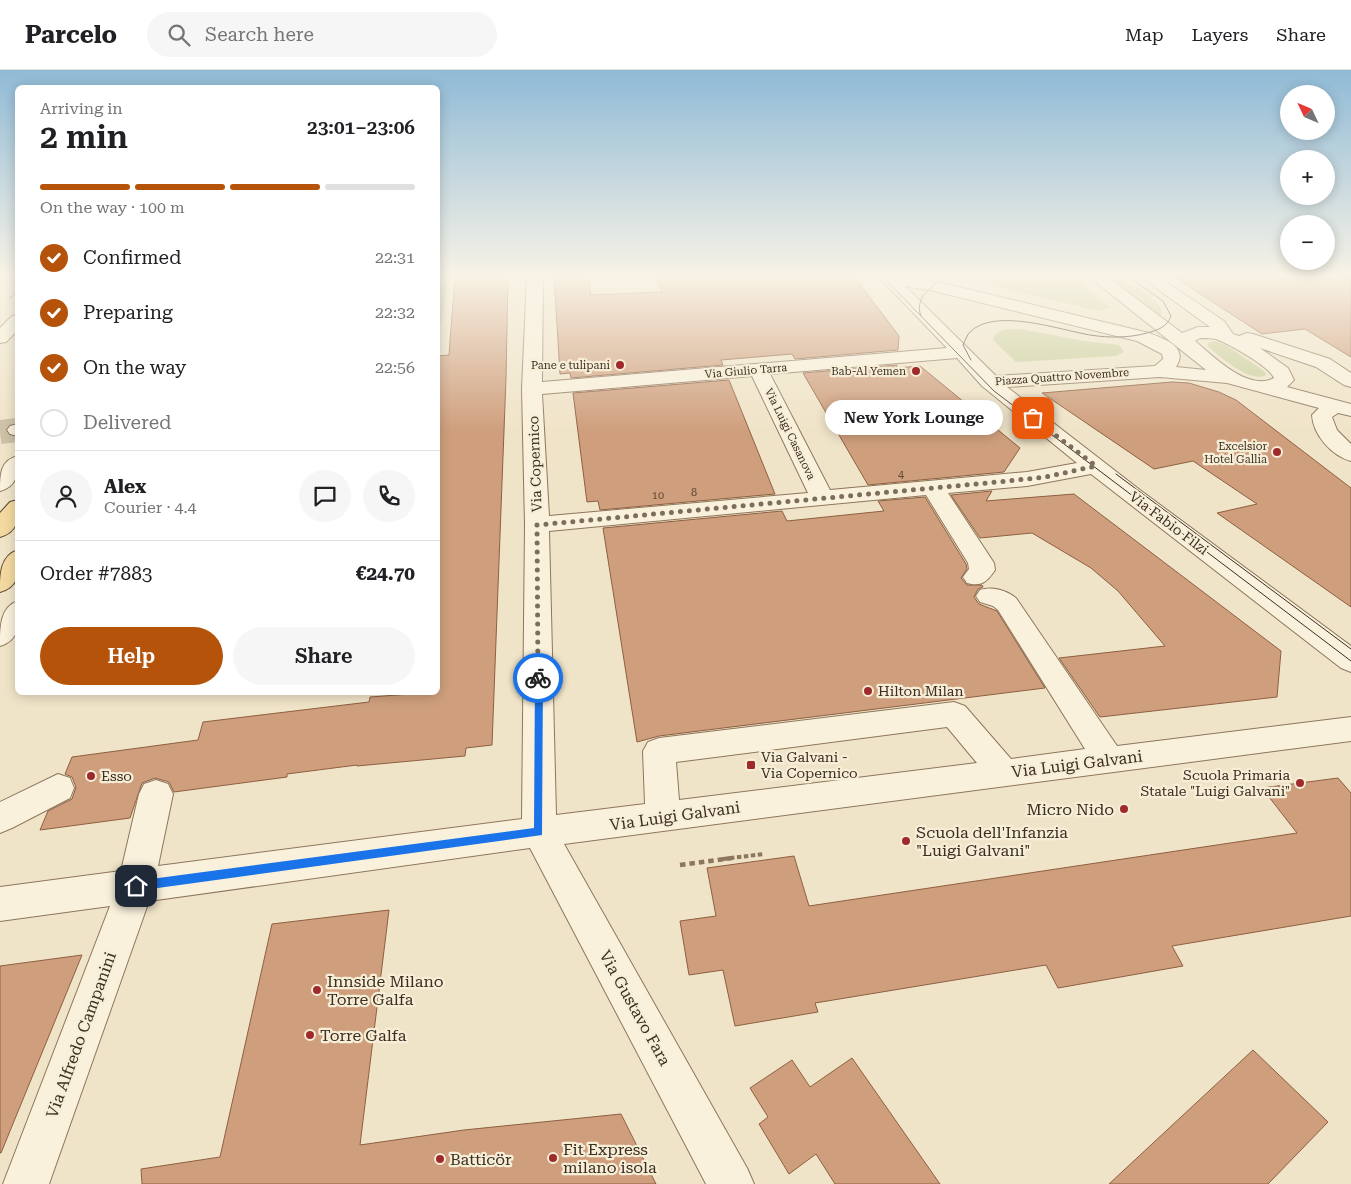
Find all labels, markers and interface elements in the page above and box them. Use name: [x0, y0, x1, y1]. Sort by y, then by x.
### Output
search box: [147, 12, 497, 57]
text: Parcelo: [25, 21, 117, 49]
icon: search: [165, 21, 193, 49]
text: Search here: [205, 23, 314, 46]
text: Map: [1125, 24, 1164, 45]
text: Layers: [1192, 24, 1248, 45]
text: Share: [1276, 24, 1326, 45]
north arrow: [1280, 85, 1335, 140]
map controls: [1280, 85, 1335, 270]
text: Arriving in: [40, 99, 123, 118]
text: 23:01–23:06: [307, 116, 415, 139]
text: 2 min: [40, 118, 128, 156]
button: +: [1280, 150, 1335, 205]
text: On the way · 100 m: [40, 198, 185, 217]
button: −: [1280, 215, 1335, 270]
icon: check: [40, 244, 68, 272]
text: Confirmed: [83, 246, 181, 269]
text: 22:31: [375, 248, 415, 267]
icon: check: [40, 299, 68, 327]
text: Preparing: [83, 301, 173, 324]
text: 22:32: [375, 303, 415, 322]
icon: check: [40, 354, 68, 382]
text: On the way: [83, 356, 186, 379]
text: 22:56: [375, 358, 415, 377]
place label: Pane e tulipani: [531, 359, 610, 372]
marker: Pane e tulipani: [614, 359, 626, 371]
street label: Via Giulio Tarra: [704, 361, 788, 381]
place label: Bab-Al Yemen: [831, 365, 906, 378]
marker: Bab-Al Yemen: [910, 365, 922, 377]
street label: Piazza Quattro Novembre: [995, 366, 1129, 388]
street label: Via Luigi Casanova: [762, 386, 818, 482]
pin: [1012, 397, 1054, 439]
callout: New York Lounge: [826, 400, 1003, 436]
icon: bag: [1019, 404, 1047, 432]
text: New York Lounge: [844, 408, 984, 427]
text: Delivered: [83, 411, 171, 434]
street label: Via Copernico: [525, 415, 545, 513]
place label: Excelsior Hotel Gallia: [1204, 440, 1267, 466]
marker: Excelsior Hotel Gallia: [1271, 446, 1283, 458]
house number: 4: [898, 468, 905, 481]
button: person: [40, 470, 92, 522]
button: chat: [299, 470, 351, 522]
button: phone: [363, 470, 415, 522]
text: Alex: [104, 475, 146, 498]
house number: 8: [691, 486, 697, 499]
street label: Via Fabio Filzi: [1126, 488, 1212, 558]
house number: 10: [652, 489, 664, 502]
text: Courier · 4.4: [104, 498, 197, 517]
text: Order #7883: [40, 562, 152, 585]
text: €24.70: [356, 562, 415, 585]
button: Help: [40, 627, 223, 685]
button: Share: [233, 627, 415, 685]
courier: [513, 653, 563, 703]
icon: bike: [524, 664, 552, 692]
place label: Hilton Milan: [878, 683, 963, 699]
marker: Hilton Milan: [862, 685, 874, 697]
street label: Via Luigi Galvani: [1011, 747, 1143, 781]
place label: Via Galvani - Via Copernico: [761, 749, 858, 781]
marker: Via Galvani - Via Copernico: [745, 759, 757, 771]
place label: Scuola Primaria Statale "Luigi Galvani": [1141, 767, 1290, 799]
place label: Esso: [101, 768, 132, 784]
marker: Esso: [85, 770, 97, 782]
marker: Scuola Primaria Statale "Luigi Galvani": [1294, 777, 1306, 789]
street label: Via Luigi Galvani: [609, 797, 741, 835]
place label: Micro Nido: [1026, 800, 1114, 819]
marker: Micro Nido: [1118, 803, 1130, 815]
place label: Scuola dell'Infanzia "Luigi Galvani": [916, 823, 1068, 860]
marker: Scuola dell'Infanzia "Luigi Galvani": [900, 835, 912, 847]
pin: [115, 865, 157, 907]
icon: home: [122, 872, 150, 900]
street label: Via Gustavo Fara: [595, 947, 675, 1069]
street label: Via Alfredo Campanini: [42, 949, 120, 1121]
place label: Innside Milano Torre Galfa: [327, 972, 444, 1009]
marker: Innside Milano Torre Galfa: [311, 984, 323, 996]
place label: Torre Galfa: [320, 1026, 407, 1045]
marker: Torre Galfa: [304, 1029, 316, 1041]
place label: Fit Express milano isola: [563, 1140, 657, 1177]
place label: Batticör: [450, 1150, 512, 1169]
marker: Fit Express milano isola: [547, 1152, 559, 1164]
marker: Batticör: [434, 1153, 446, 1165]

